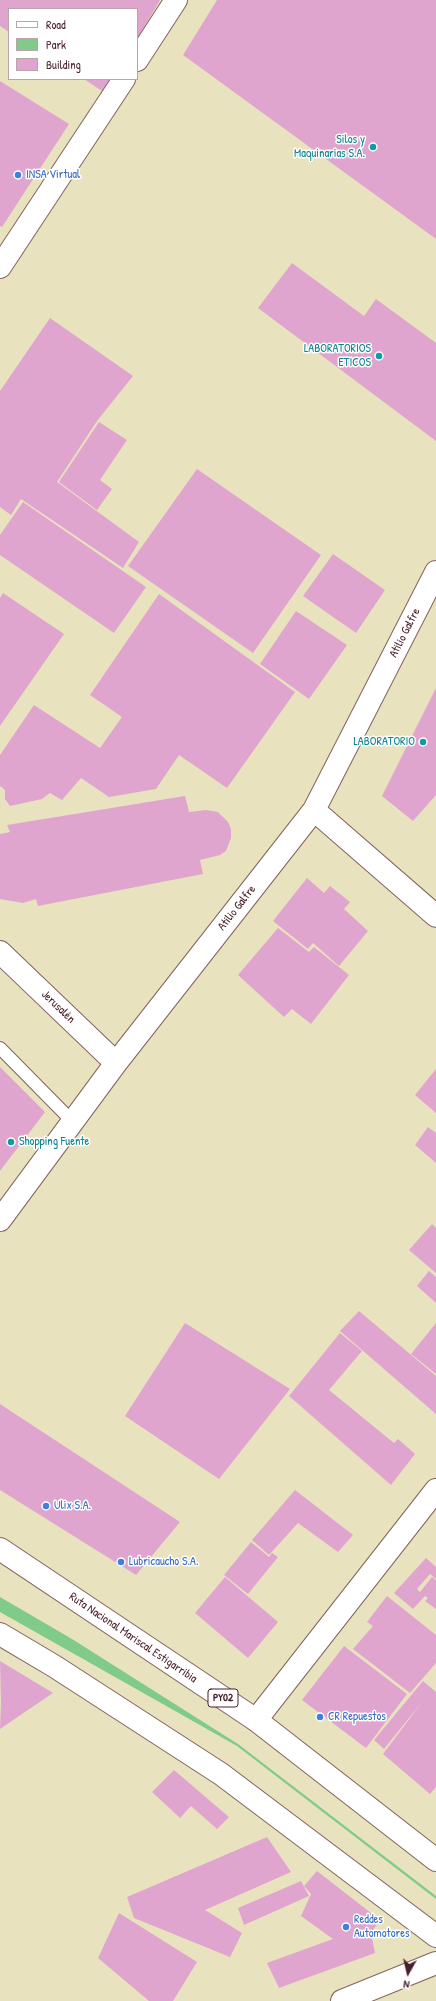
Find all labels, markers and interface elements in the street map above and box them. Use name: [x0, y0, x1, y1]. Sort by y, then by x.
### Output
legend: [8, 8, 138, 80]
text: Road: [46, 16, 66, 33]
text: Park: [46, 36, 66, 53]
text: Building: [46, 56, 81, 73]
place label: Silos y Maquinarias S.A.: [294, 133, 365, 161]
marker: Silos y Maquinarias S.A.: [368, 142, 378, 152]
place label: INSA Virtual: [26, 168, 80, 182]
marker: INSA Virtual: [13, 170, 23, 180]
place label: LABORATORIOS ETICOS: [304, 342, 371, 370]
marker: LABORATORIOS ETICOS: [374, 351, 384, 361]
street label: Atilio Galfre: [386, 606, 424, 660]
place label: LABORATORIO: [353, 735, 415, 749]
marker: LABORATORIO: [418, 737, 428, 747]
street label: Atilio Galfre: [215, 882, 259, 934]
street label: Jerusalén: [38, 987, 78, 1027]
place label: Shopping Fuente: [19, 1135, 89, 1149]
marker: Shopping Fuente: [6, 1137, 16, 1147]
place label: Ulix S.A.: [54, 1499, 91, 1513]
marker: Ulix S.A.: [41, 1501, 51, 1511]
place label: Lubricaucho S.A.: [129, 1555, 198, 1569]
marker: Lubricaucho S.A.: [116, 1557, 126, 1567]
street label: Ruta Nacional Mariscal Estigarribia: [66, 1590, 200, 1686]
road number: PY02: [208, 1689, 238, 1707]
place label: CR Repuestos: [328, 1710, 386, 1724]
marker: CR Repuestos: [315, 1712, 325, 1722]
place label: Reddes Automotores: [354, 1913, 410, 1941]
marker: Reddes Automotores: [341, 1922, 351, 1932]
north arrow: [388, 1953, 428, 1993]
text: N: [402, 1978, 410, 1992]

